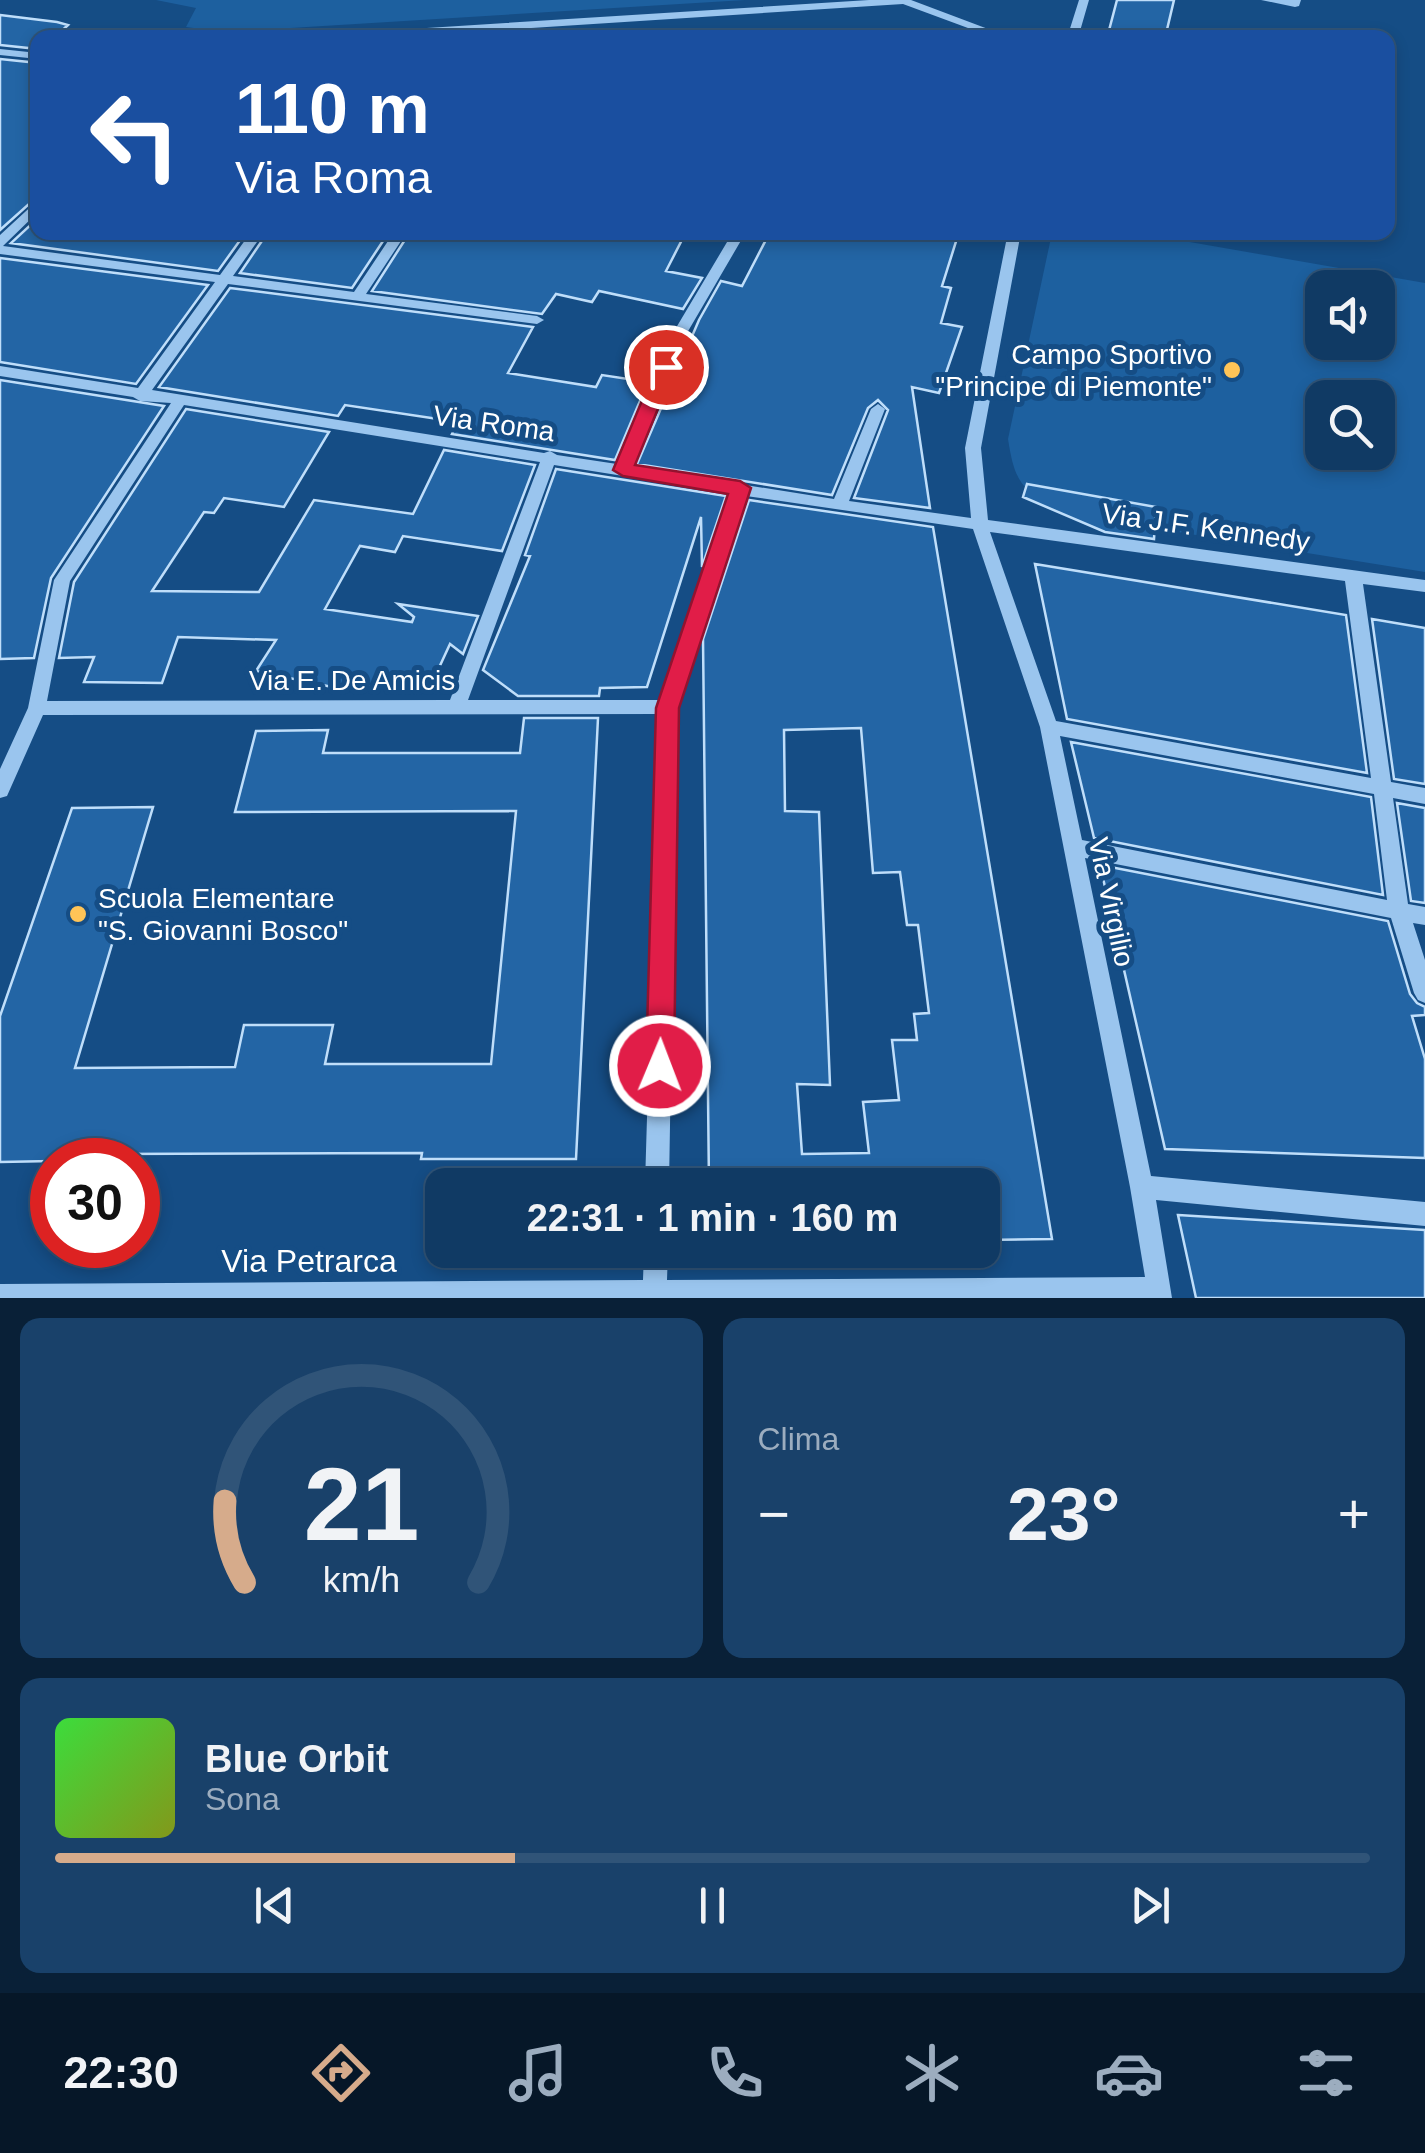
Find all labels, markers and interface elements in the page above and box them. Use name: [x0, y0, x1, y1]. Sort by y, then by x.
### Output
icon: left: [70, 70, 200, 200]
text: 110 m: [235, 70, 430, 148]
text: Via Roma: [235, 152, 432, 203]
map controls: [1305, 270, 1395, 470]
button: sound: [1305, 270, 1395, 360]
pin: [624, 325, 709, 410]
place label: Campo Sportivo "Principe di Piemonte": [935, 339, 1212, 402]
icon: arrive: [639, 340, 694, 395]
marker: Campo Sportivo "Principe di Piemonte": [1221, 359, 1243, 381]
button: search: [1305, 380, 1395, 470]
street label: Via Roma: [431, 400, 557, 447]
street label: Via J.F. Kennedy: [1100, 498, 1312, 557]
street label: Via E. De Amicis: [249, 665, 455, 696]
street label: Via Virgilio: [1083, 835, 1140, 970]
place label: Scuola Elementare "S. Giovanni Bosco": [98, 883, 348, 946]
marker: Scuola Elementare "S. Giovanni Bosco": [67, 903, 89, 925]
position arrow: [608, 1014, 712, 1118]
speed limit sign: 30: [30, 1138, 160, 1268]
text: 22:31 · 1 min · 160 m: [527, 1197, 898, 1239]
street label: Via Petrarca: [221, 1243, 397, 1279]
text: Clima: [758, 1421, 839, 1457]
text: 21: [303, 1446, 419, 1562]
text: 23°: [1007, 1472, 1120, 1556]
text: −: [758, 1483, 790, 1545]
text: +: [1338, 1483, 1370, 1545]
text: km/h: [323, 1560, 400, 1600]
text: Blue Orbit: [205, 1738, 389, 1780]
text: Sona: [205, 1781, 280, 1817]
icon: previous: [247, 1878, 302, 1933]
icon: pause: [685, 1878, 740, 1933]
icon: next: [1123, 1878, 1178, 1933]
icon: directions: [306, 2038, 376, 2108]
icon: music: [503, 2038, 573, 2108]
icon: phone: [700, 2038, 770, 2108]
icon: climate: [897, 2038, 967, 2108]
icon: car: [1094, 2038, 1164, 2108]
icon: filters: [1291, 2038, 1361, 2108]
text: 22:30: [64, 2047, 179, 2098]

